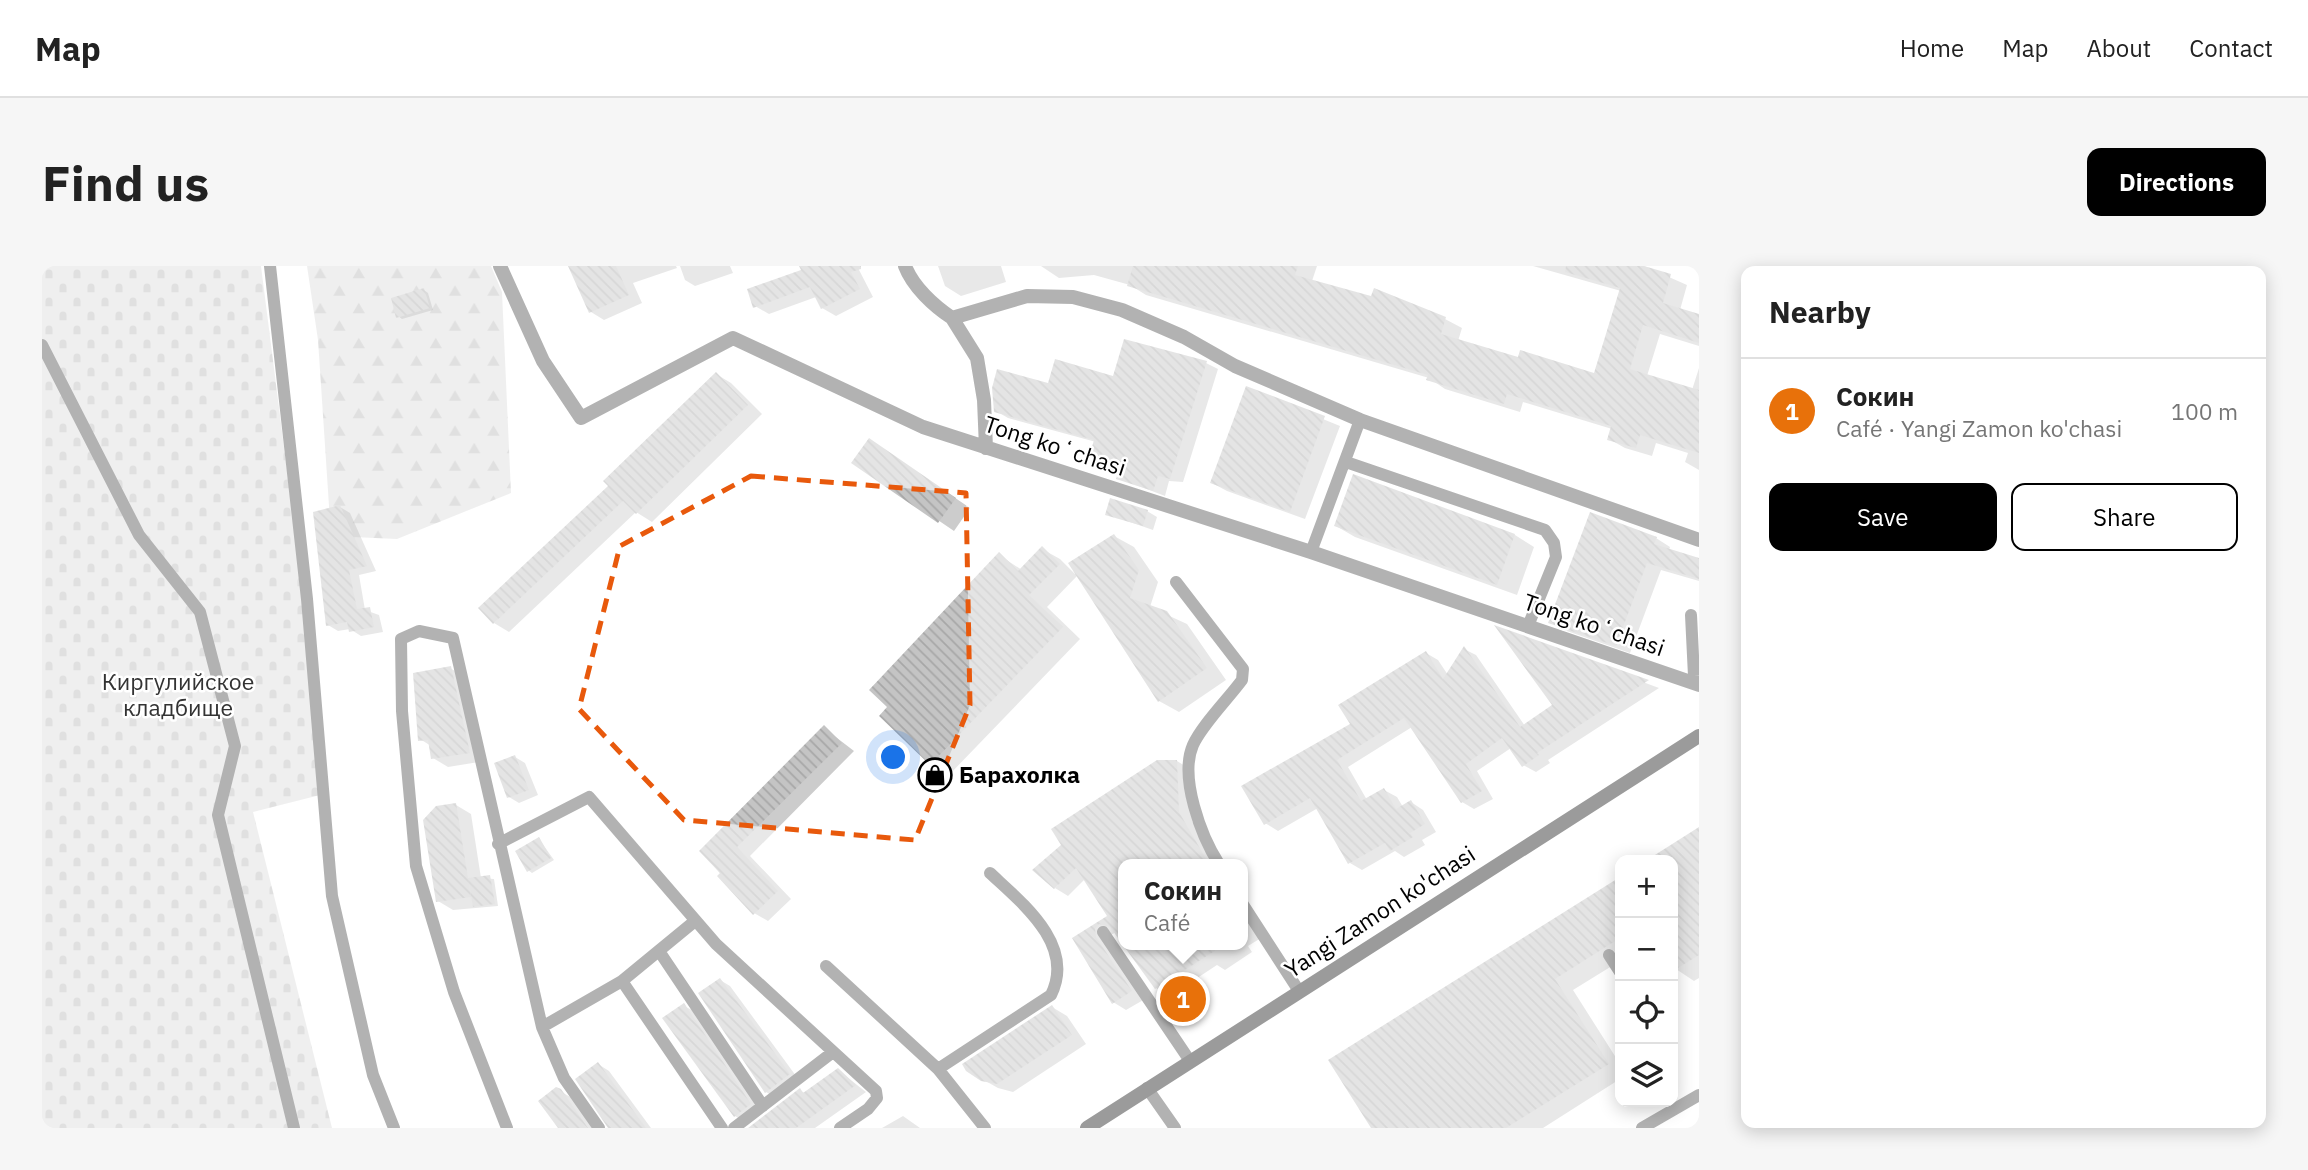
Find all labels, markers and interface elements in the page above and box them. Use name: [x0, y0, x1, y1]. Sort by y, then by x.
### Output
text: Map: [35, 27, 101, 70]
text: Home: [1900, 32, 1964, 64]
text: Map: [2002, 32, 2048, 64]
text: About: [2086, 32, 2151, 64]
text: Contact: [2189, 32, 2273, 64]
button: Directions: [2087, 148, 2266, 216]
text: Find us: [42, 151, 209, 214]
text: Nearby: [1769, 292, 1871, 331]
text: Сокин: [1836, 379, 1915, 413]
text: 1: [1785, 396, 1799, 426]
text: 100 m: [2171, 396, 2238, 426]
street label: Tong koʻchasi: [981, 408, 1130, 482]
text: Café · Yangi Zamon ko'chasi: [1836, 413, 2122, 443]
button: Save: [1769, 483, 1997, 551]
button: Share: [2011, 483, 2238, 551]
street label: Tong koʻchasi: [1520, 586, 1669, 662]
park label: Киргулийское кладбище: [102, 666, 254, 722]
your location: [876, 740, 910, 774]
shop icon: Барахолка: [916, 756, 954, 794]
place label: Барахолка: [959, 759, 1080, 789]
street label: Yangi Zamon ko'chasi: [1278, 838, 1480, 984]
map controls: [1615, 855, 1678, 1107]
button: +: [1615, 855, 1678, 918]
popup: [1118, 859, 1248, 950]
text: Сокин: [1144, 873, 1222, 907]
text: Café: [1144, 907, 1190, 937]
button: −: [1615, 918, 1678, 981]
pin: 1: [1160, 973, 1206, 1025]
button: locate: [1615, 981, 1678, 1044]
button: layers: [1615, 1044, 1678, 1107]

